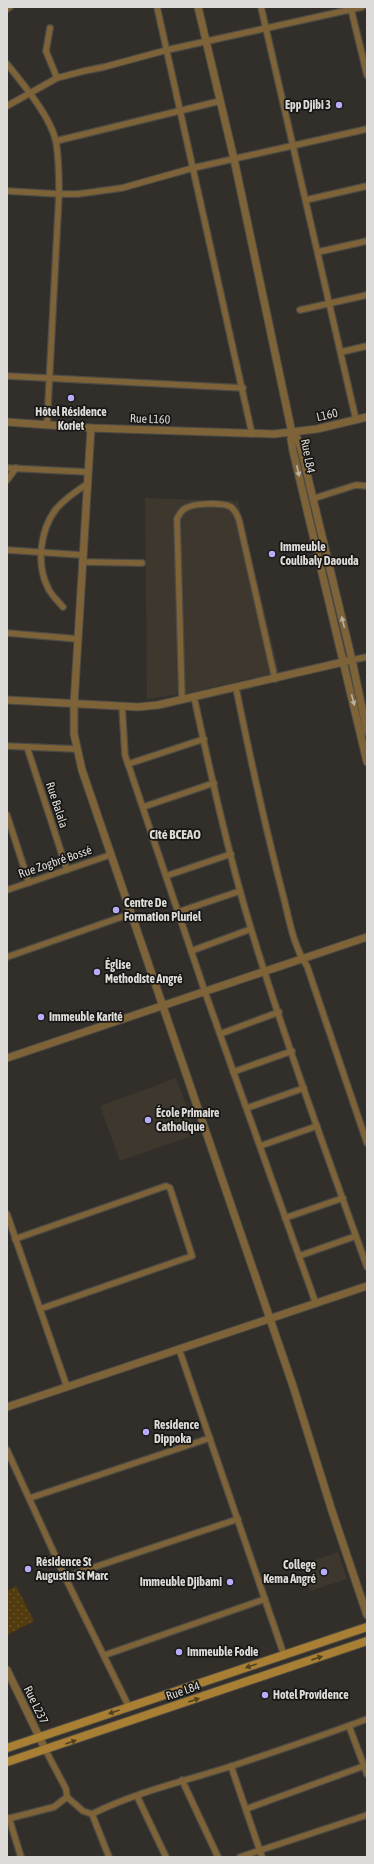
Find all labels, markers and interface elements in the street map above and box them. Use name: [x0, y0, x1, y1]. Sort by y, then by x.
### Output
place label: Epp Djibi 3: [285, 98, 331, 112]
marker: Epp Djibi 3: [334, 100, 344, 110]
marker: Hôtel Résidence Koriet: [66, 393, 76, 403]
place label: Hôtel Résidence Koriet: [35, 405, 107, 433]
street label: L160: [315, 406, 339, 424]
street label: Rue L160: [130, 411, 171, 427]
street label: Rue L84: [298, 438, 318, 475]
one-way arrow: [295, 464, 301, 477]
place label: Immeuble Coulibaly Daouda: [280, 540, 359, 568]
marker: Immeuble Coulibaly Daouda: [267, 549, 277, 559]
one-way arrow: [339, 616, 345, 628]
one-way arrow: [350, 694, 356, 706]
street label: Rue Balala: [43, 780, 71, 830]
district label: Cité BCEAO: [149, 827, 201, 842]
street label: Rue Zogbré Bossé: [16, 843, 94, 881]
place label: Centre De Formation Pluriel: [124, 896, 202, 924]
marker: Centre De Formation Pluriel: [111, 905, 121, 915]
place label: Église Methodiste Angré: [105, 957, 183, 986]
marker: Église Methodiste Angré: [92, 967, 102, 977]
place label: Immeuble Karité: [49, 1010, 123, 1024]
marker: Immeuble Karité: [36, 1012, 46, 1022]
place label: École Primaire Catholique: [156, 1105, 220, 1134]
marker: École Primaire Catholique: [143, 1115, 153, 1125]
place label: Residence Dippoka: [154, 1418, 200, 1446]
marker: Residence Dippoka: [141, 1427, 151, 1437]
place label: Résidence St Augustin St Marc: [35, 1555, 109, 1583]
place label: College Kema Angré: [263, 1558, 317, 1586]
marker: Résidence St Augustin St Marc: [23, 1564, 33, 1574]
marker: College Kema Angré: [319, 1567, 329, 1577]
place label: Immeuble Djibami: [140, 1575, 222, 1589]
marker: Immeuble Djibami: [225, 1577, 235, 1587]
place label: Immeuble Fodie: [187, 1645, 259, 1659]
marker: Immeuble Fodie: [174, 1647, 184, 1657]
one-way arrow: [311, 1655, 323, 1661]
one-way arrow: [244, 1663, 256, 1669]
street label: Rue L84: [164, 1679, 202, 1703]
street label: Rue L237: [21, 1684, 51, 1727]
place label: Hotel Providence: [273, 1688, 349, 1702]
marker: Hotel Providence: [260, 1690, 270, 1700]
one-way arrow: [188, 1697, 200, 1703]
one-way arrow: [108, 1709, 120, 1715]
one-way arrow: [65, 1739, 77, 1745]

